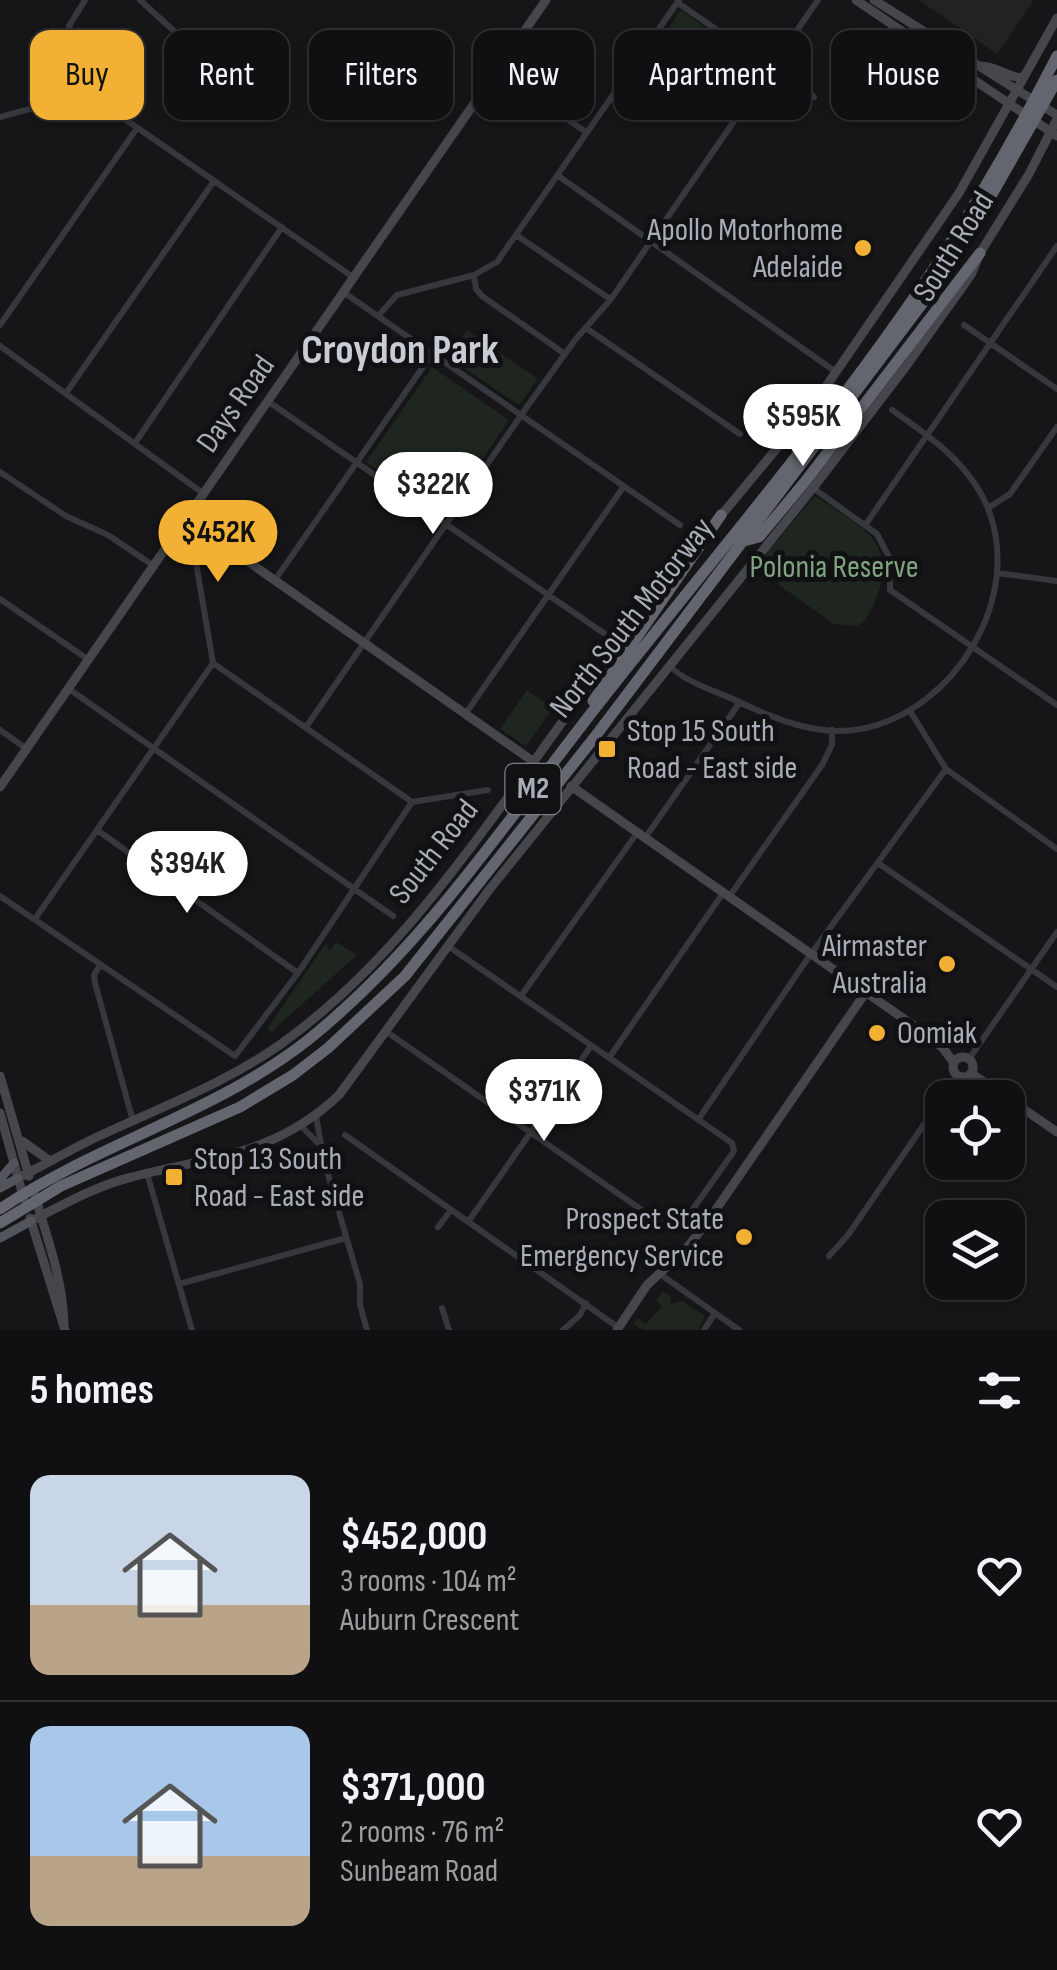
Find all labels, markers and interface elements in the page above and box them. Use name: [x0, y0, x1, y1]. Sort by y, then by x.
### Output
chip: Buy: [30, 30, 144, 120]
chip: Rent: [164, 30, 289, 120]
chip: Filters: [309, 30, 453, 120]
chip: New: [473, 30, 594, 120]
chip: Apartment: [614, 30, 811, 120]
chip: House: [831, 30, 975, 120]
street label: South Road: [905, 185, 1003, 309]
place label: Apollo Motorhome Adelaide: [646, 211, 843, 287]
marker: Apollo Motorhome Adelaide: [852, 237, 874, 259]
district label: Croydon Park: [301, 325, 499, 376]
street label: Days Road: [189, 348, 283, 460]
pin: $595K: [733, 384, 873, 469]
text: $595K: [765, 397, 841, 436]
pin: $322K: [363, 452, 503, 537]
text: $322K: [396, 465, 470, 504]
pin: $452K: [148, 500, 288, 585]
street label: North South Motorway: [542, 510, 722, 726]
text: $452K: [180, 513, 256, 552]
park label: Polonia Reserve: [749, 548, 919, 587]
place label: Stop 15 South Road - East side: [627, 712, 797, 788]
marker: Stop 15 South Road - East side: [596, 738, 618, 760]
road number: M2: [506, 764, 560, 814]
street label: South Road: [381, 792, 487, 912]
pin: $394K: [117, 831, 257, 916]
text: $394K: [149, 844, 225, 883]
place label: Airmaster Australia: [821, 927, 927, 1003]
marker: Airmaster Australia: [936, 953, 958, 975]
place label: Oomiak: [897, 1014, 977, 1053]
marker: Oomiak: [866, 1022, 888, 1044]
pin: $371K: [474, 1059, 614, 1144]
text: $371K: [507, 1072, 581, 1111]
map controls: [925, 1080, 1025, 1300]
button: locate: [925, 1080, 1025, 1180]
place label: Stop 13 South Road - East side: [194, 1140, 364, 1216]
marker: Stop 13 South Road - East side: [163, 1166, 185, 1188]
place label: Prospect State Emergency Service: [520, 1200, 724, 1276]
button: layers: [925, 1200, 1025, 1300]
marker: Prospect State Emergency Service: [733, 1226, 755, 1248]
icon: filters: [972, 1363, 1027, 1418]
text: 5 homes: [30, 1365, 154, 1416]
text: $452,000: [340, 1511, 487, 1562]
icon: home: [110, 1515, 230, 1635]
icon: heart: [972, 1548, 1027, 1603]
text: 3 rooms · 104 m²: [340, 1562, 517, 1601]
text: Auburn Crescent: [340, 1601, 519, 1640]
text: $371,000: [340, 1762, 485, 1813]
icon: home: [110, 1766, 230, 1886]
icon: heart: [972, 1799, 1027, 1854]
text: 2 rooms · 76 m²: [340, 1813, 504, 1852]
text: Sunbeam Road: [340, 1852, 498, 1891]

